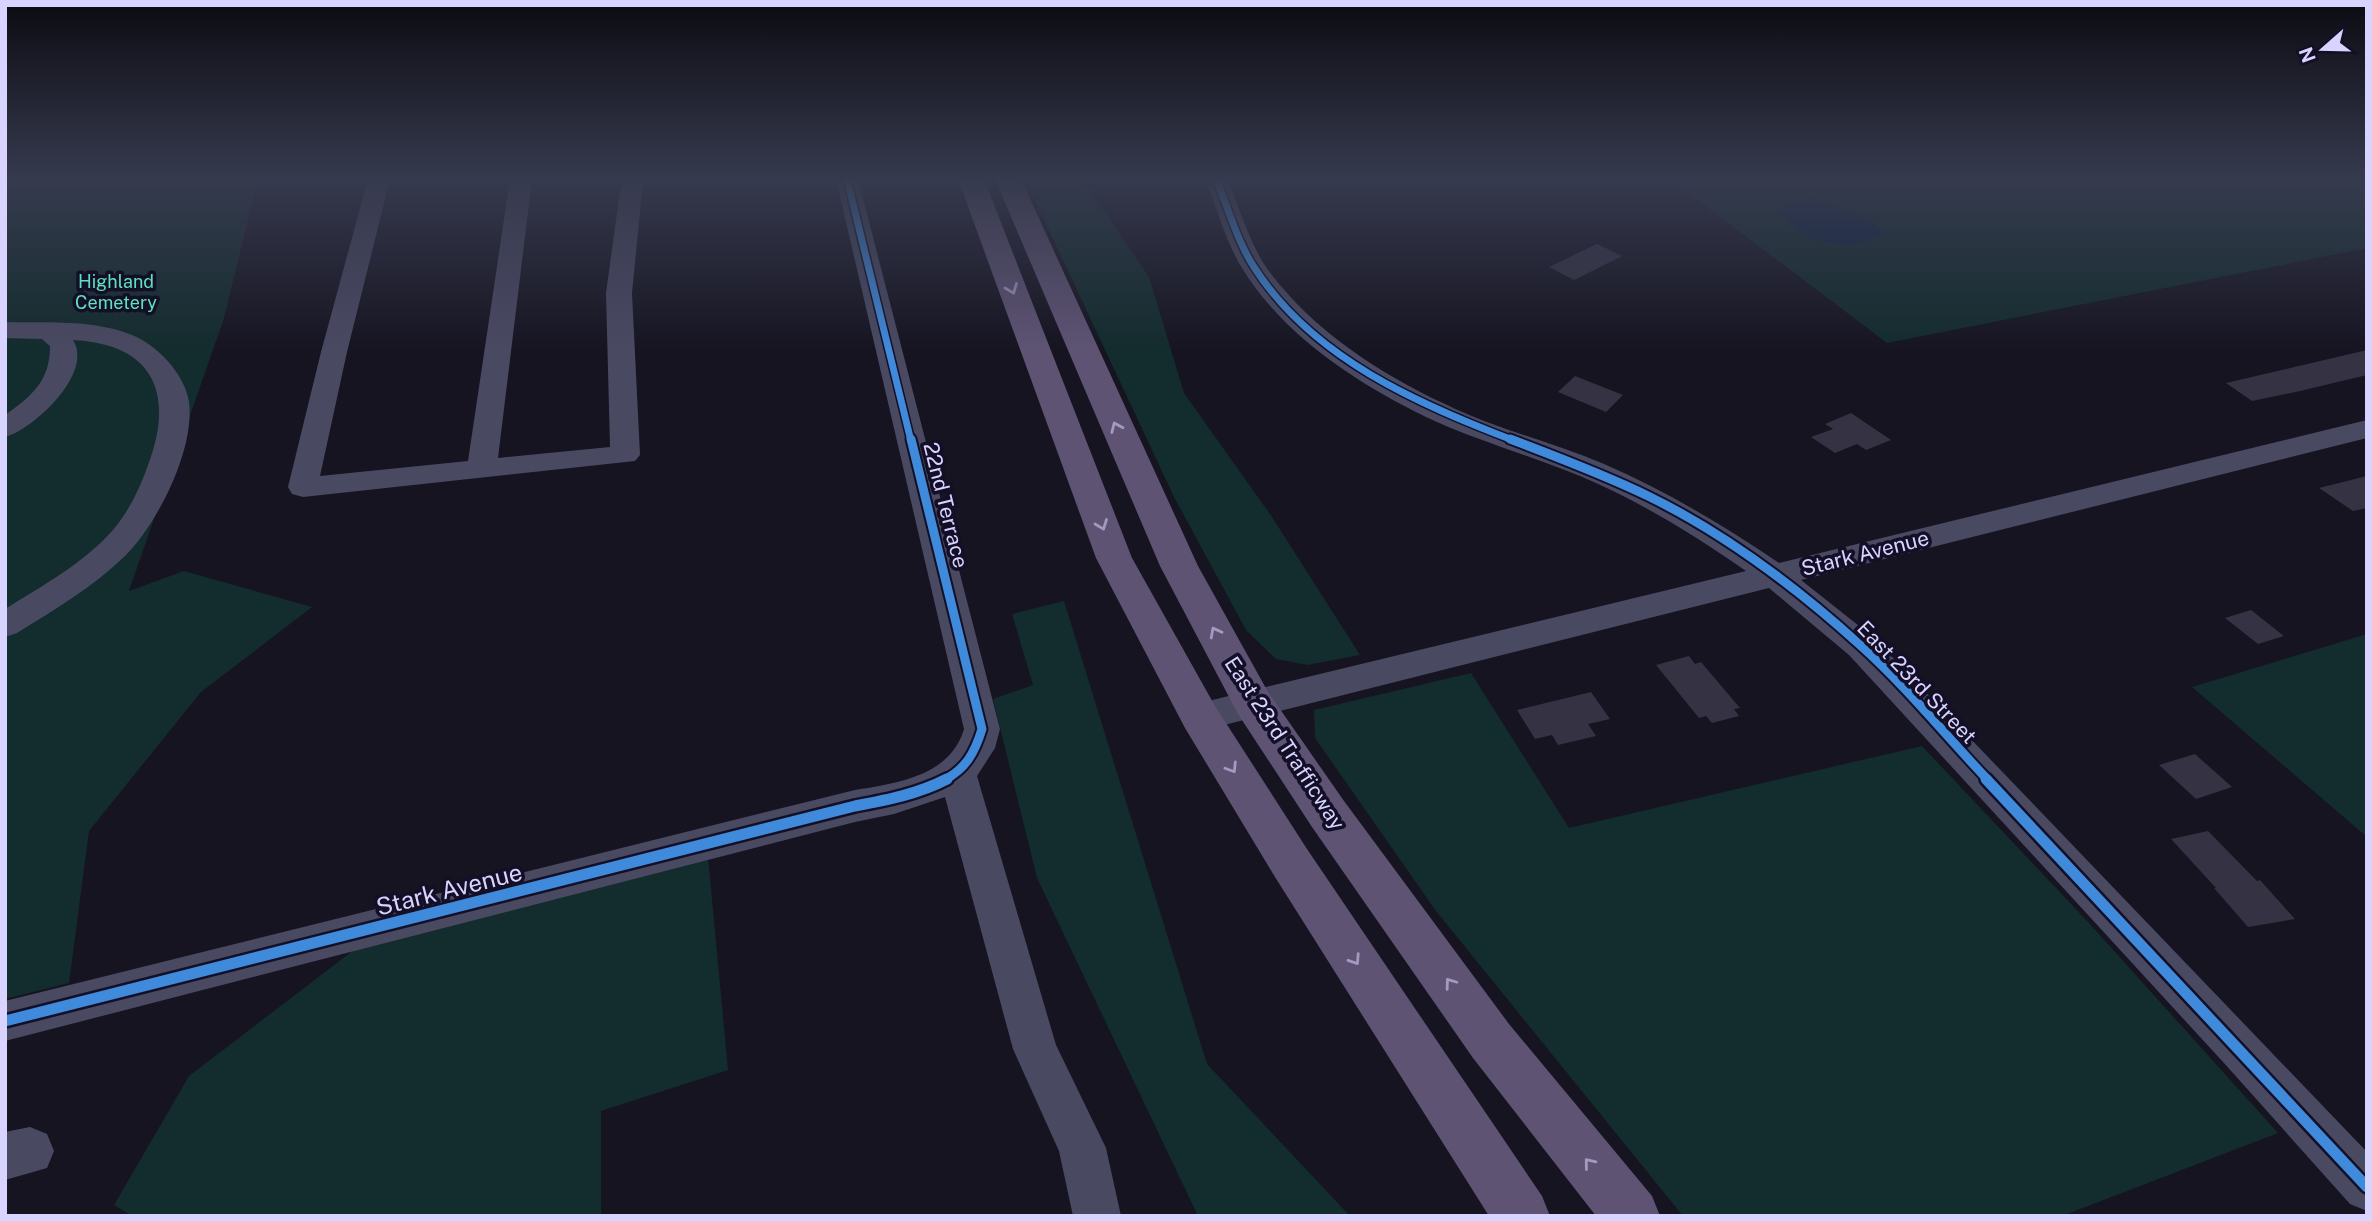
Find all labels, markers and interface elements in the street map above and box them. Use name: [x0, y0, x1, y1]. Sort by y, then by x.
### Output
north arrow: [2288, 14, 2358, 84]
text: N: [2294, 44, 2320, 66]
park label: Highland Cemetery: [75, 271, 157, 313]
one-way arrow: [1004, 283, 1018, 295]
one-way arrow: [1110, 421, 1124, 434]
street label: 22nd Terrace: [918, 440, 974, 570]
one-way arrow: [1093, 518, 1107, 530]
street label: Stark Avenue: [1799, 525, 1931, 581]
street label: East 23rd Street: [1852, 615, 1982, 749]
one-way arrow: [1209, 626, 1223, 639]
street label: East 23rd Trafficway: [1220, 652, 1350, 834]
one-way arrow: [1224, 760, 1237, 773]
street label: Stark Avenue: [373, 857, 525, 921]
one-way arrow: [1346, 952, 1359, 965]
one-way arrow: [1445, 978, 1458, 991]
one-way arrow: [1585, 1158, 1598, 1170]

